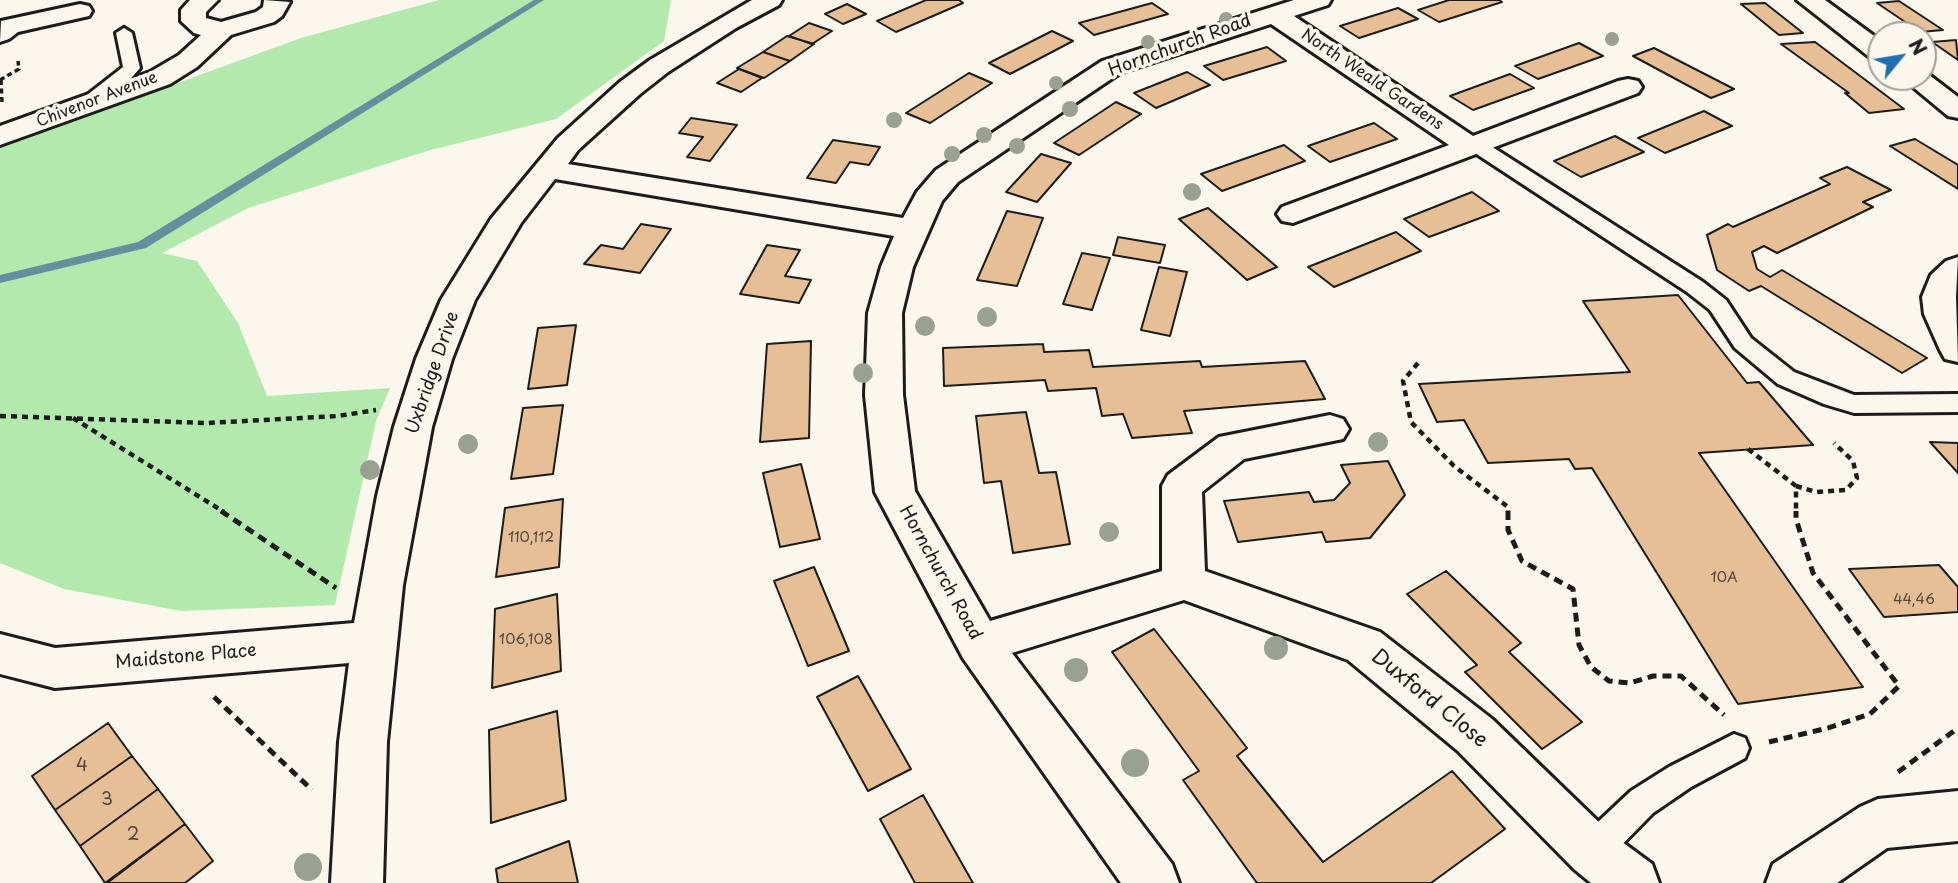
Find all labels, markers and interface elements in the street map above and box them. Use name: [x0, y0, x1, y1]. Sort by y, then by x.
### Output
street label: Hornchurch Road: [1106, 10, 1254, 82]
north arrow: [1867, 21, 1937, 91]
street label: North Weald Gardens: [1297, 25, 1447, 135]
text: N: [1903, 33, 1934, 60]
street label: Chivenor Avenue: [34, 68, 160, 132]
street label: Uxbridge Drive: [402, 309, 464, 437]
street label: Hornchurch Road: [894, 502, 986, 644]
house number: 110,112: [508, 530, 554, 546]
house number: 10A: [1710, 570, 1738, 586]
house number: 44,46: [1893, 592, 1935, 608]
house number: 106,108: [499, 632, 553, 648]
street label: Maidstone Place: [114, 640, 258, 674]
street label: Duxford Close: [1366, 644, 1492, 754]
house number: 4: [76, 755, 88, 777]
house number: 3: [101, 789, 113, 811]
house number: 2: [127, 824, 139, 846]

